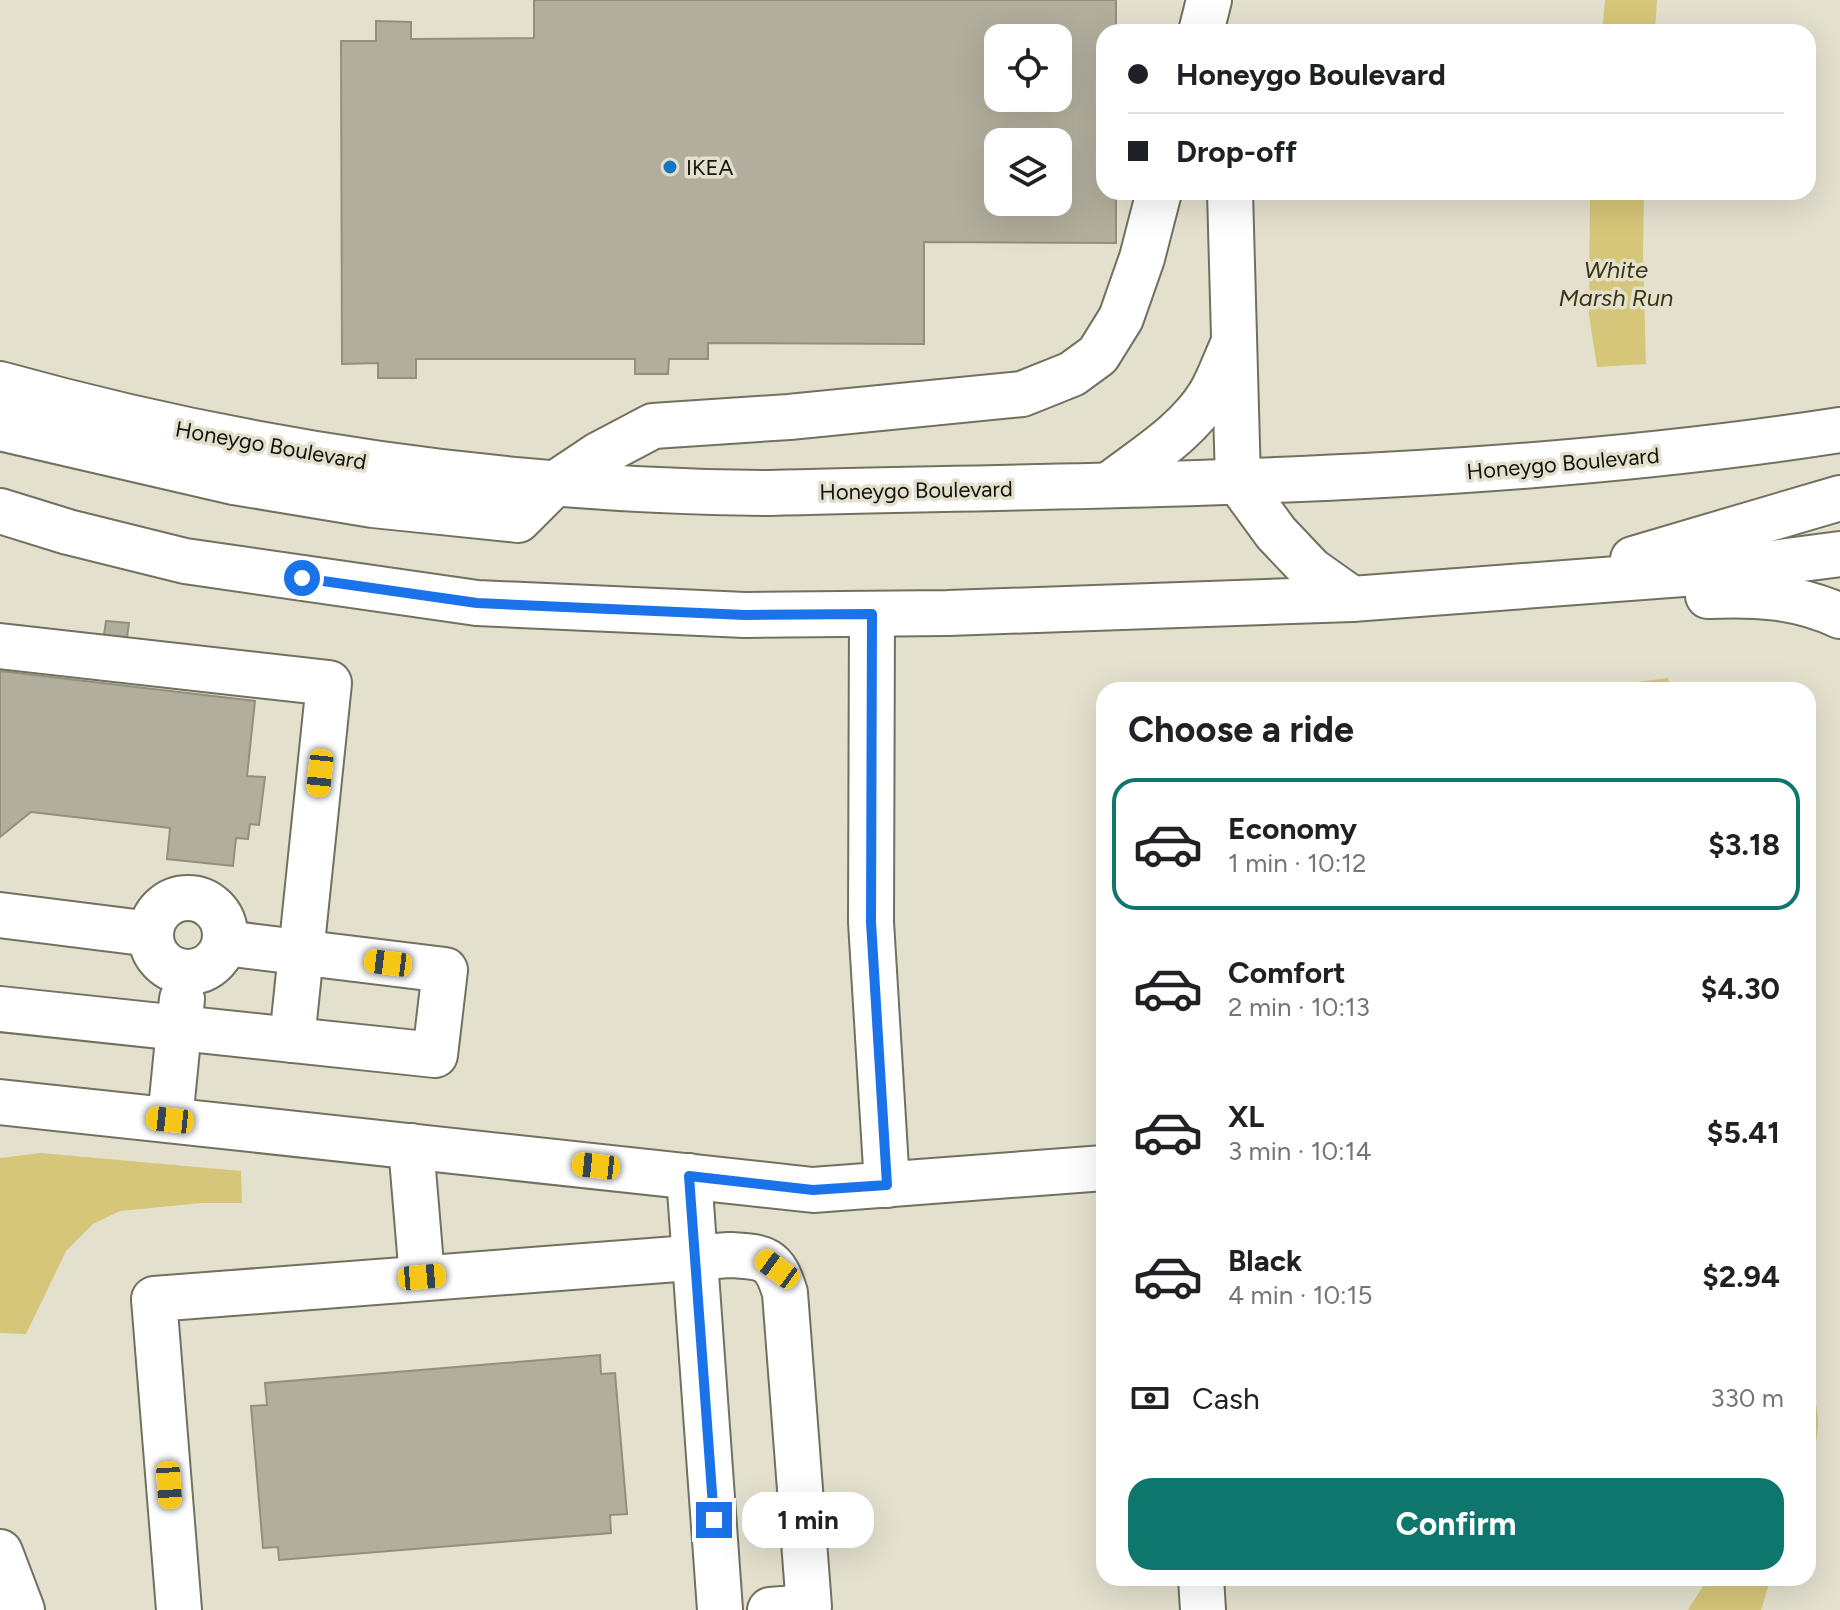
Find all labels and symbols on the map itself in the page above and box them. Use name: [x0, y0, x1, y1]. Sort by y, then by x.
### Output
place label: IKEA: [686, 154, 733, 181]
marker: IKEA: [661, 158, 679, 176]
water label: White Marsh Run: [1559, 255, 1673, 312]
street label: Honeygo Boulevard: [173, 415, 369, 476]
street label: Honeygo Boulevard: [1466, 442, 1661, 485]
street label: Honeygo Boulevard: [819, 475, 1013, 506]
route start: [284, 560, 320, 596]
car: [306, 748, 334, 798]
car: [363, 948, 413, 978]
car: [145, 1106, 195, 1134]
car: [571, 1152, 621, 1180]
car: [751, 1245, 803, 1293]
car: [397, 1263, 447, 1291]
car: [155, 1460, 183, 1510]
callout: 1 min: [742, 1492, 874, 1548]
route end: [696, 1502, 732, 1538]

